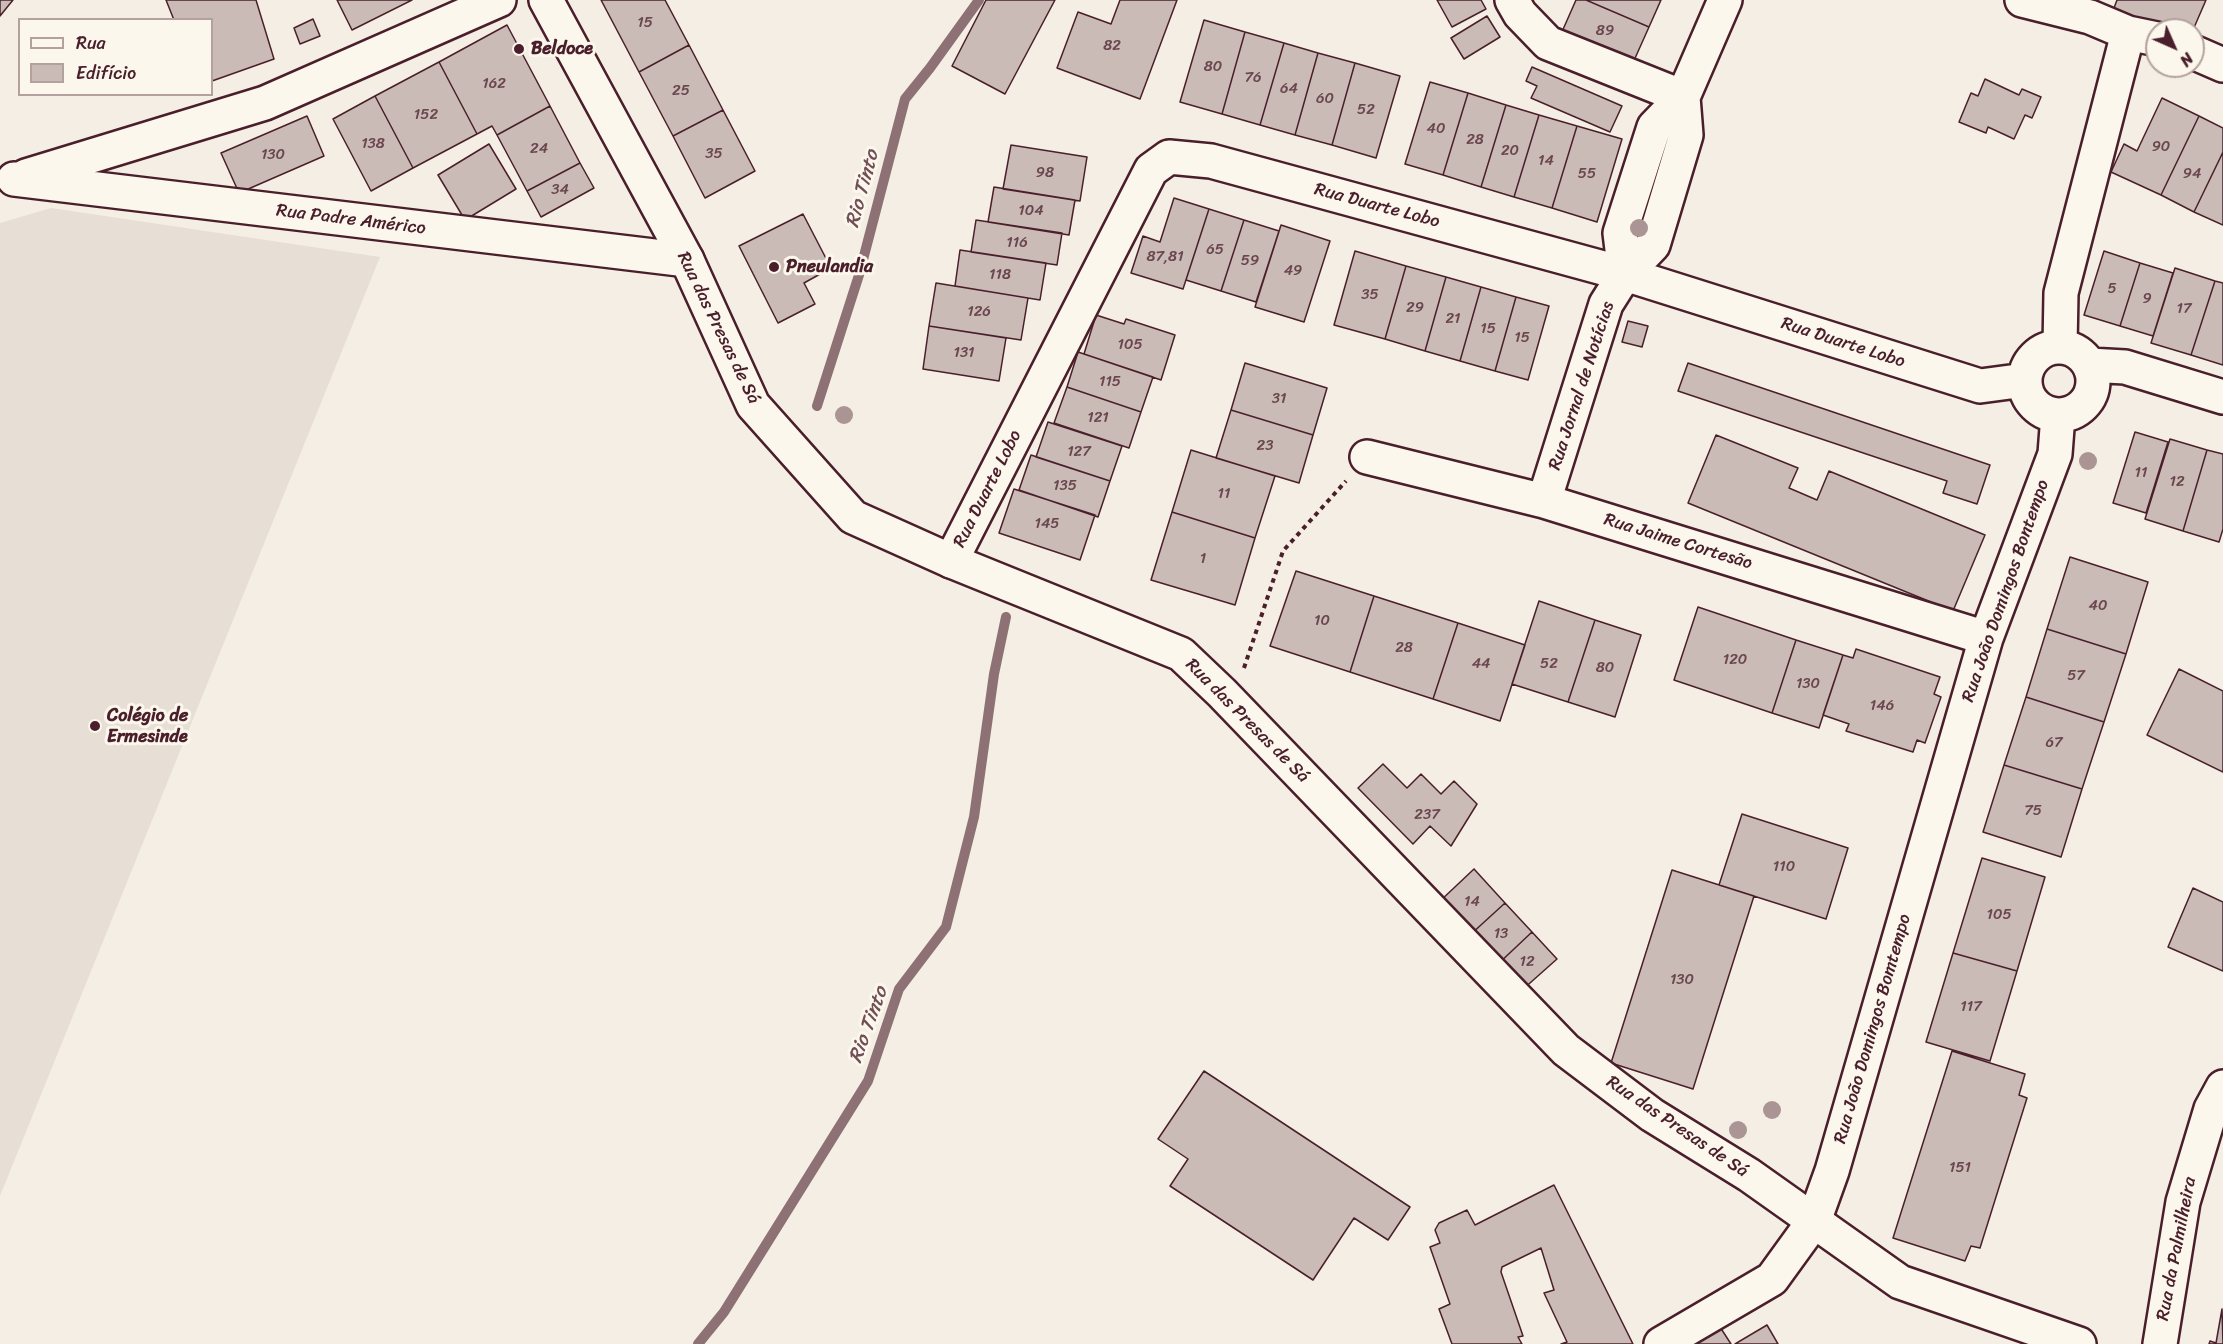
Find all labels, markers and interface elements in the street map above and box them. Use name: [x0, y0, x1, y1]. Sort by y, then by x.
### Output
house number: 15: [637, 14, 653, 32]
legend: [18, 18, 213, 96]
north arrow: [2145, 18, 2205, 78]
house number: 89: [1596, 22, 1614, 40]
text: Rua: [76, 27, 106, 59]
house number: 82: [1103, 37, 1121, 55]
place label: Beldoce: [531, 38, 593, 60]
marker: Beldoce: [512, 42, 526, 56]
text: N: [2172, 45, 2201, 74]
text: Edifício: [76, 57, 136, 89]
house number: 80: [1204, 58, 1222, 76]
house number: 76: [1244, 69, 1262, 87]
house number: 162: [482, 75, 506, 93]
house number: 64: [1280, 80, 1298, 98]
house number: 25: [672, 82, 690, 100]
house number: 60: [1316, 90, 1334, 108]
house number: 52: [1357, 101, 1375, 119]
house number: 152: [414, 106, 438, 124]
house number: 40: [1427, 120, 1445, 138]
house number: 28: [1466, 131, 1484, 149]
house number: 138: [361, 135, 385, 153]
house number: 90: [2152, 138, 2170, 156]
house number: 24: [530, 140, 548, 158]
house number: 20: [1501, 142, 1519, 160]
house number: 35: [705, 145, 723, 163]
house number: 130: [261, 146, 285, 164]
water label: Rio Tinto: [841, 148, 885, 230]
house number: 14: [1538, 152, 1554, 170]
house number: 98: [1036, 164, 1054, 182]
house number: 55: [1578, 165, 1596, 183]
house number: 94: [2183, 165, 2201, 183]
street label: Rua Duarte Lobo: [1312, 179, 1442, 233]
house number: 34: [551, 181, 569, 199]
street label: Rua Padre Américo: [275, 200, 427, 240]
house number: 104: [1018, 202, 1044, 220]
house number: 116: [1006, 234, 1028, 252]
house number: 65: [1206, 241, 1224, 259]
street label: Rua das Presas de Sá: [672, 248, 764, 408]
house number: 87,81: [1146, 248, 1184, 266]
house number: 59: [1241, 252, 1259, 270]
place label: Pneulandia: [786, 256, 873, 278]
marker: Pneulandia: [767, 260, 781, 274]
house number: 49: [1284, 262, 1302, 280]
house number: 118: [989, 266, 1011, 284]
house number: 5: [2107, 280, 2117, 298]
house number: 35: [1361, 286, 1379, 304]
house number: 9: [2142, 290, 2152, 308]
house number: 29: [1406, 299, 1424, 317]
street label: Rua Jornal de Notícias: [1545, 299, 1619, 473]
house number: 17: [2177, 300, 2191, 318]
house number: 126: [967, 303, 991, 321]
house number: 21: [1445, 310, 1461, 328]
street label: Rua Duarte Lobo: [1778, 313, 1908, 373]
house number: 15: [1480, 320, 1496, 338]
house number: 15: [1514, 329, 1530, 347]
house number: 105: [1117, 336, 1143, 354]
house number: 131: [953, 344, 975, 362]
house number: 115: [1099, 373, 1121, 391]
house number: 31: [1272, 390, 1286, 408]
house number: 121: [1087, 409, 1109, 427]
street label: Rua Duarte Lobo: [949, 427, 1027, 551]
house number: 23: [1257, 437, 1273, 455]
house number: 127: [1067, 443, 1091, 461]
house number: 11: [2135, 464, 2147, 482]
house number: 12: [2169, 473, 2185, 491]
house number: 135: [1053, 477, 1077, 495]
street label: Rua João Domingos Bontempo: [1958, 477, 2054, 705]
house number: 11: [1218, 485, 1230, 503]
street label: Rua Jaime Cortesão: [1601, 509, 1755, 575]
house number: 145: [1035, 515, 1059, 533]
house number: 1: [1200, 550, 1206, 568]
house number: 40: [2089, 597, 2107, 615]
house number: 10: [1314, 612, 1330, 630]
house number: 28: [1395, 639, 1413, 657]
house number: 120: [1723, 651, 1747, 669]
street label: Rua das Presas de Sá: [1181, 655, 1313, 787]
house number: 44: [1472, 655, 1490, 673]
house number: 52: [1540, 655, 1558, 673]
house number: 80: [1596, 659, 1614, 677]
house number: 57: [2067, 667, 2085, 685]
house number: 130: [1796, 675, 1820, 693]
house number: 146: [1870, 697, 1894, 715]
place label: Colégio de Ermesinde: [107, 705, 188, 748]
marker: Colégio de Ermesinde: [88, 719, 102, 733]
house number: 67: [2045, 734, 2063, 752]
house number: 75: [2024, 802, 2042, 820]
house number: 237: [1414, 806, 1440, 824]
house number: 110: [1773, 858, 1795, 876]
house number: 14: [1464, 893, 1480, 911]
house number: 105: [1986, 906, 2012, 924]
street label: Rua João Domingos Bomtempo: [1830, 912, 1916, 1146]
house number: 13: [1494, 925, 1508, 943]
house number: 12: [1519, 953, 1535, 971]
house number: 130: [1670, 971, 1694, 989]
water label: Rio Tinto: [844, 984, 894, 1066]
house number: 117: [1960, 998, 1982, 1016]
street label: Rua das Presas de Sá: [1602, 1072, 1752, 1182]
house number: 151: [1949, 1159, 1971, 1177]
street label: Rua da Palmilheira: [2152, 1175, 2202, 1323]

